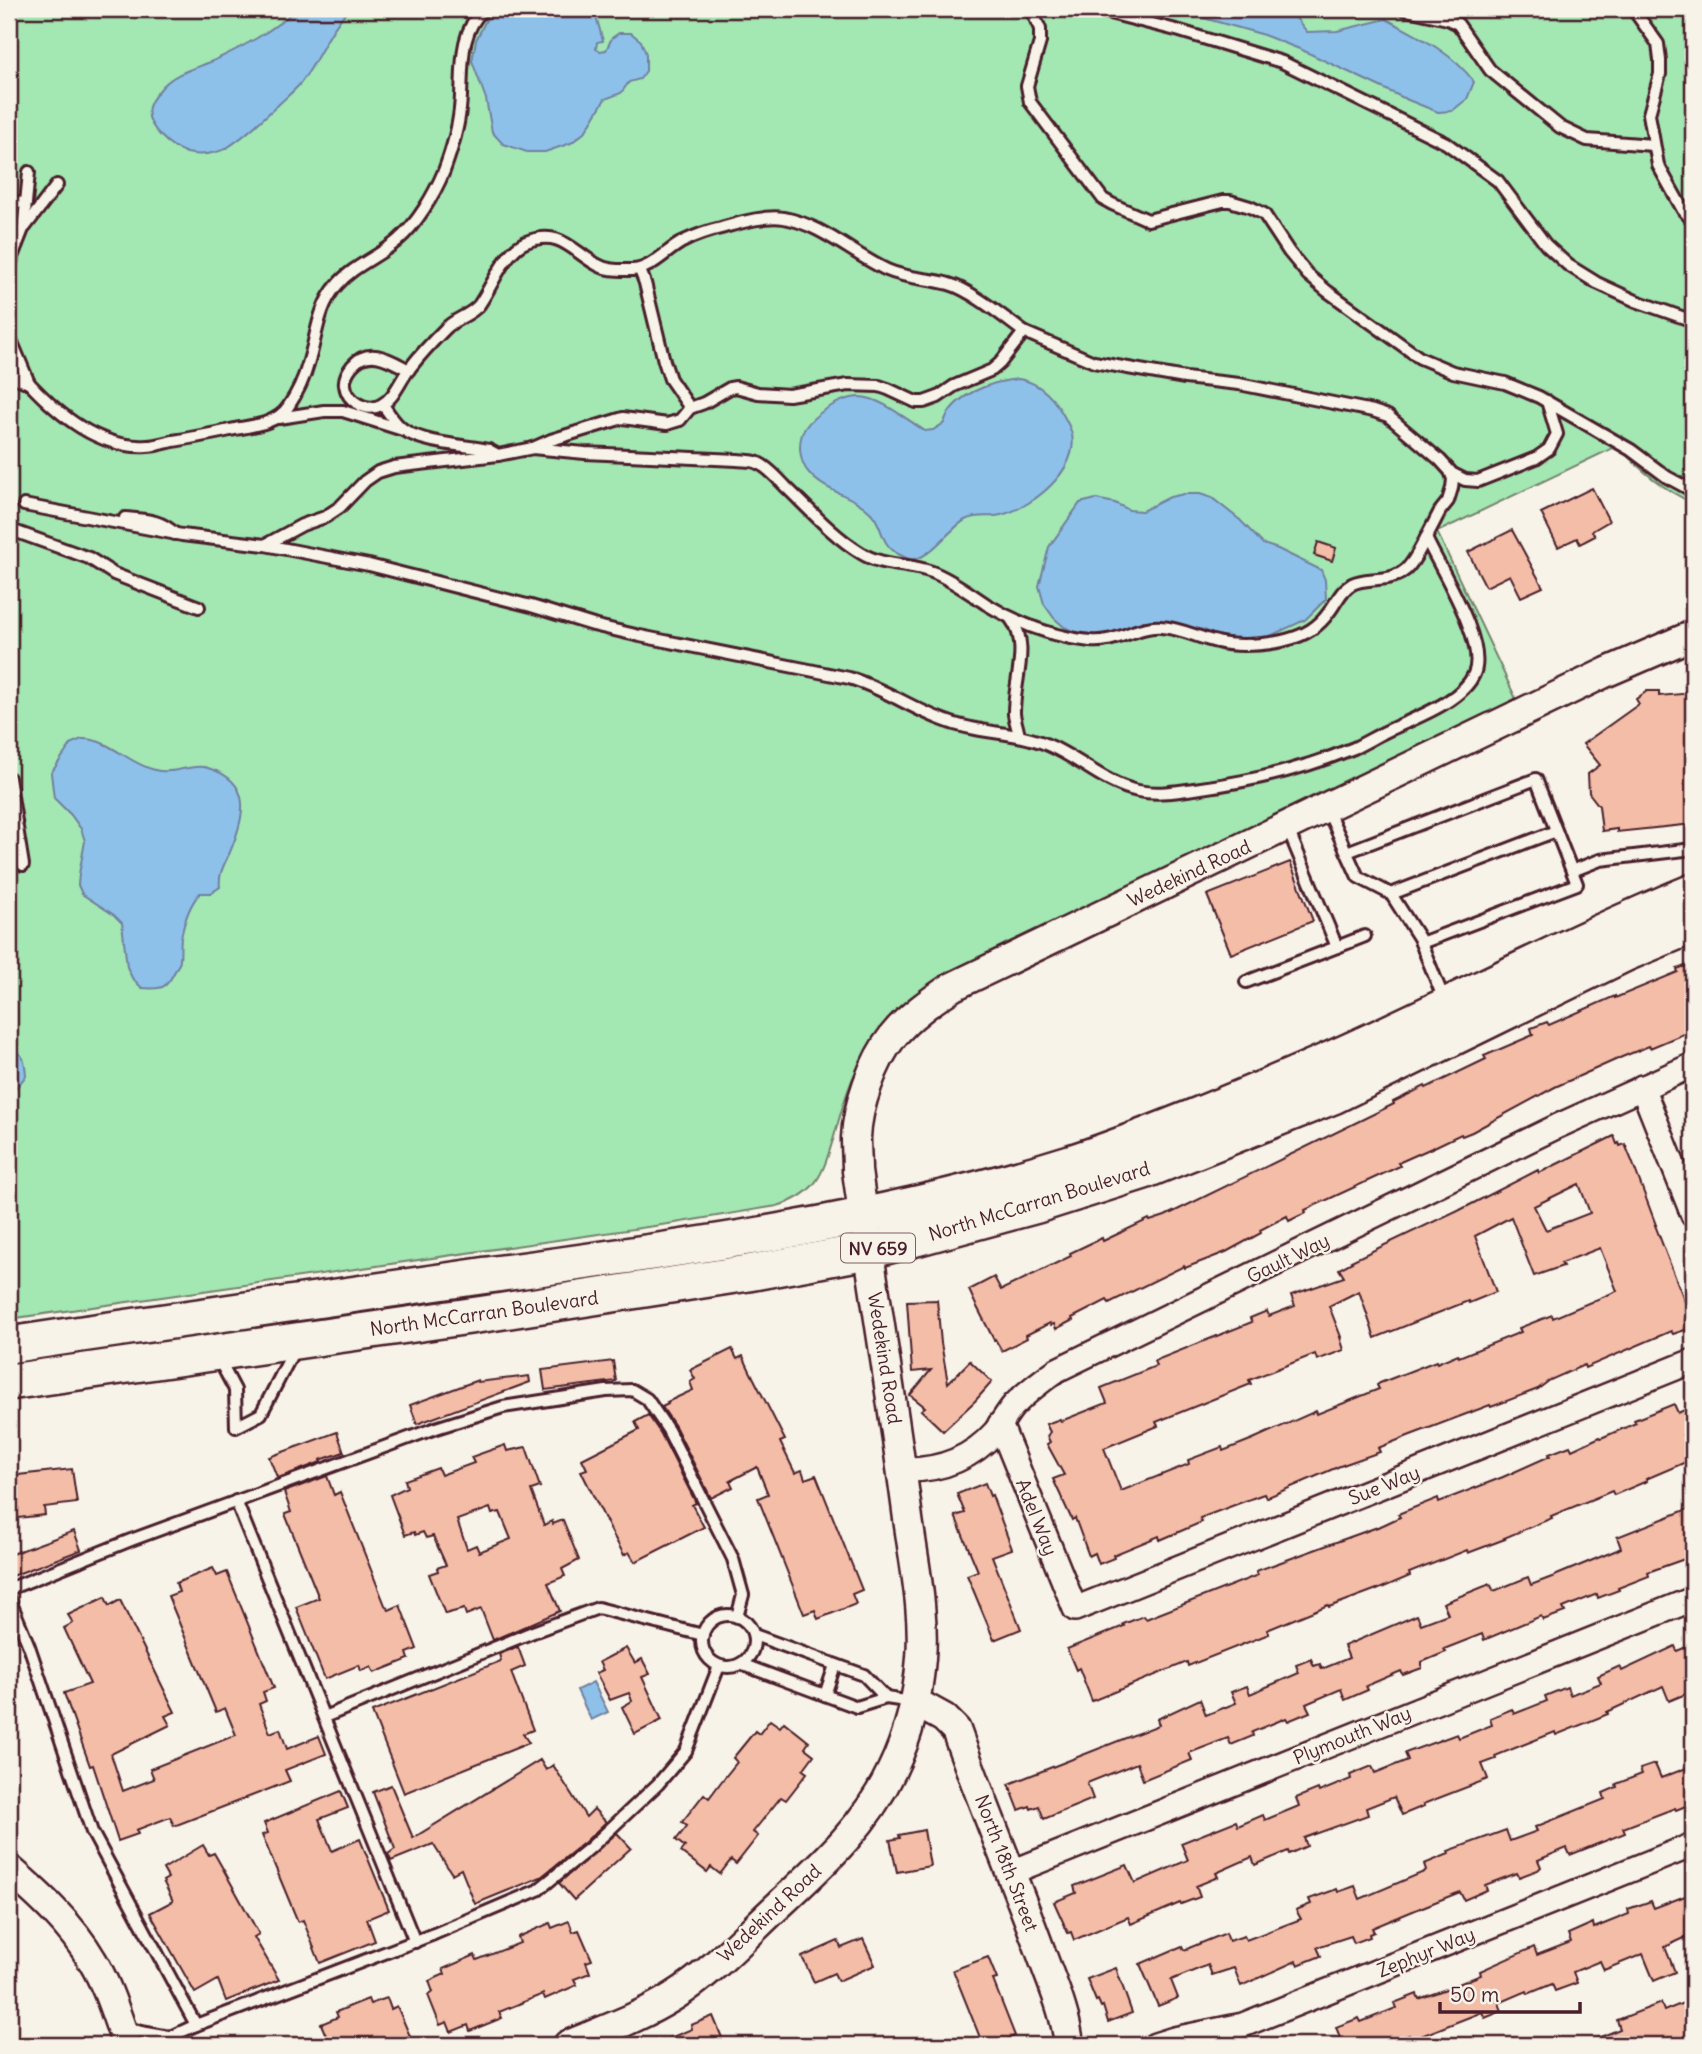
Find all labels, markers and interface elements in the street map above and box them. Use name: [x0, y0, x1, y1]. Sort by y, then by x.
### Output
street label: Wedekind Road: [1124, 834, 1254, 912]
street label: North McCarran Boulevard: [925, 1156, 1153, 1246]
street label: Gault Way: [1243, 1228, 1333, 1288]
road number: NV 659: [841, 1233, 915, 1262]
street label: North McCarran Boulevard: [368, 1285, 600, 1341]
street label: Wedekind Road: [863, 1290, 907, 1426]
street label: Sue Way: [1345, 1460, 1423, 1510]
street label: Adel Way: [1011, 1475, 1063, 1559]
street label: Plymouth Way: [1290, 1700, 1414, 1770]
street label: North 18th Street: [970, 1791, 1044, 1935]
street label: Wedekind Road: [712, 1859, 826, 1967]
street label: Zephyr Way: [1374, 1922, 1478, 1982]
scale bar: [1440, 1970, 1580, 2014]
text: 50 m: [1450, 1981, 1499, 2008]

